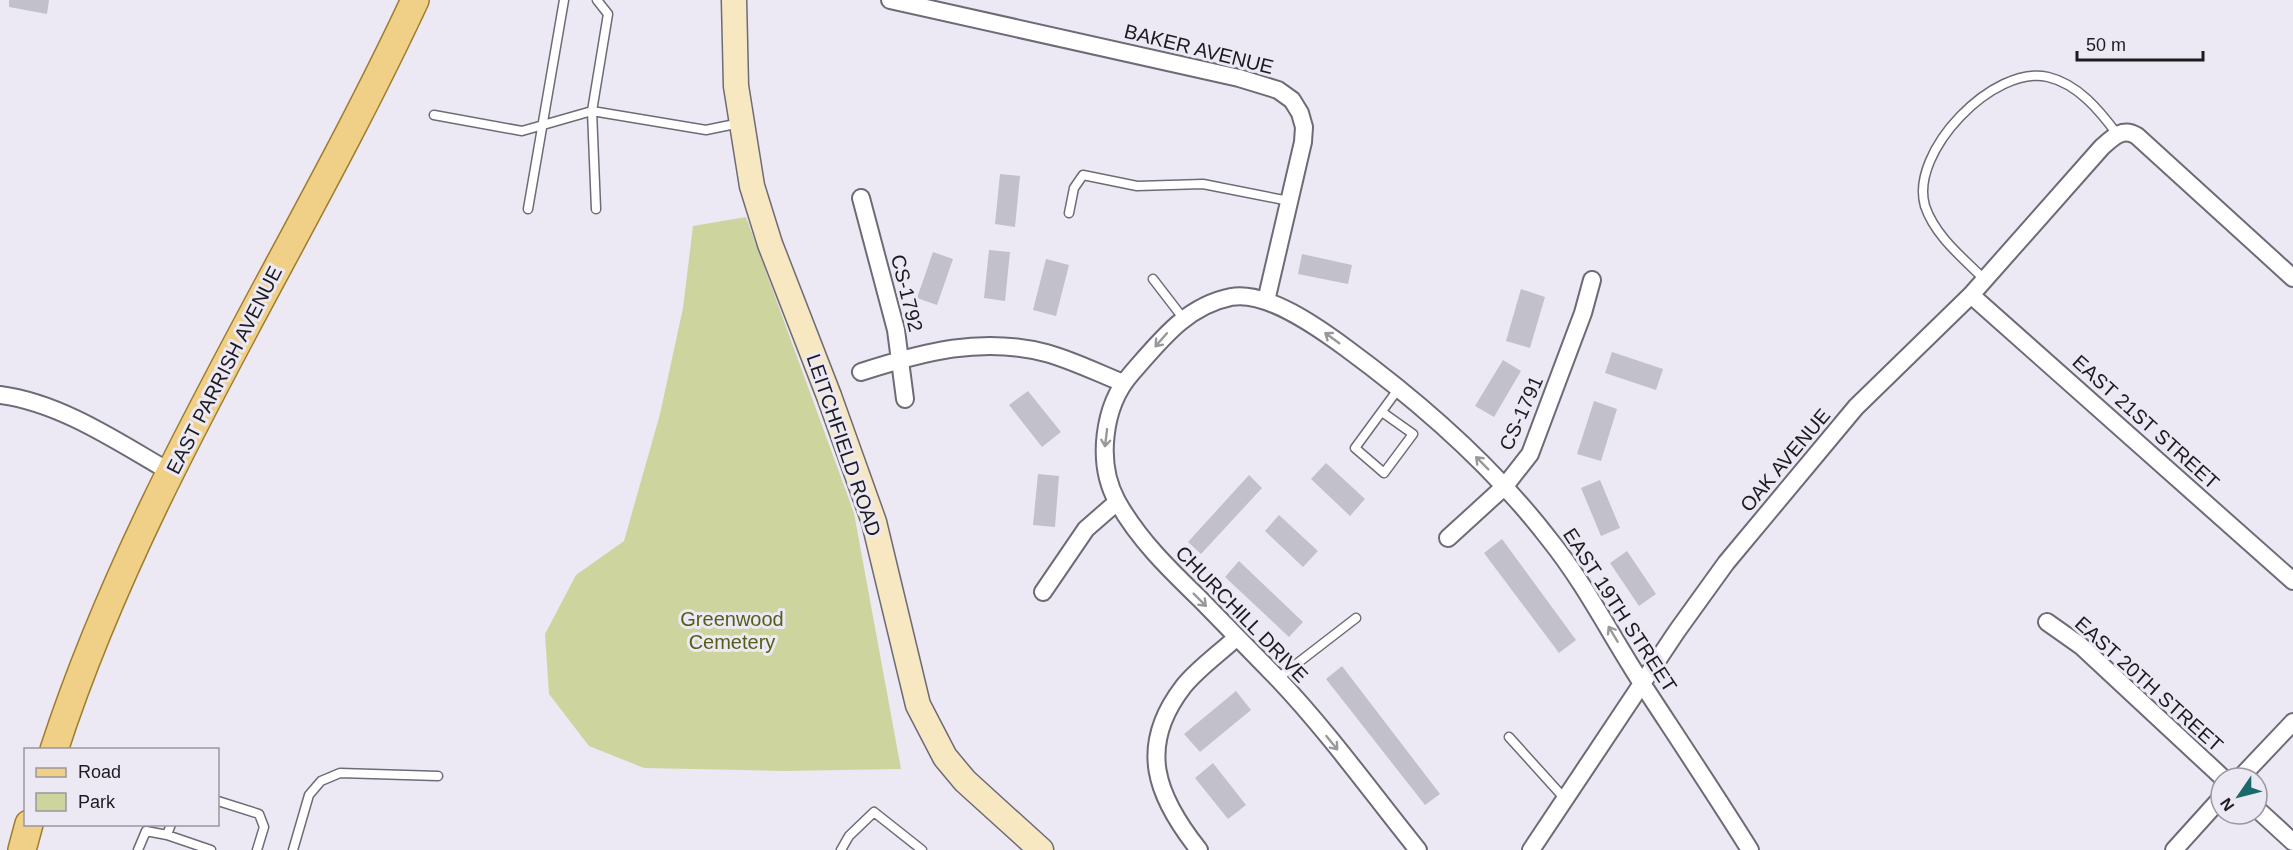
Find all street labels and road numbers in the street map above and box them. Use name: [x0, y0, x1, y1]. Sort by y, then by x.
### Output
street label: BAKER AVENUE: [1122, 20, 1276, 78]
street label: CS-1792: [887, 252, 927, 334]
street label: EAST PARRISH AVENUE: [162, 263, 286, 477]
street label: EAST 21ST STREET: [2068, 350, 2224, 494]
street label: LEITCHFIELD ROAD: [802, 351, 886, 539]
street label: CS-1791: [1495, 372, 1547, 454]
street label: OAK AVENUE: [1736, 404, 1834, 516]
street label: EAST 19TH STREET: [1559, 524, 1681, 696]
street label: CHURCHILL DRIVE: [1171, 541, 1313, 687]
street label: EAST 20TH STREET: [2071, 612, 2227, 756]

